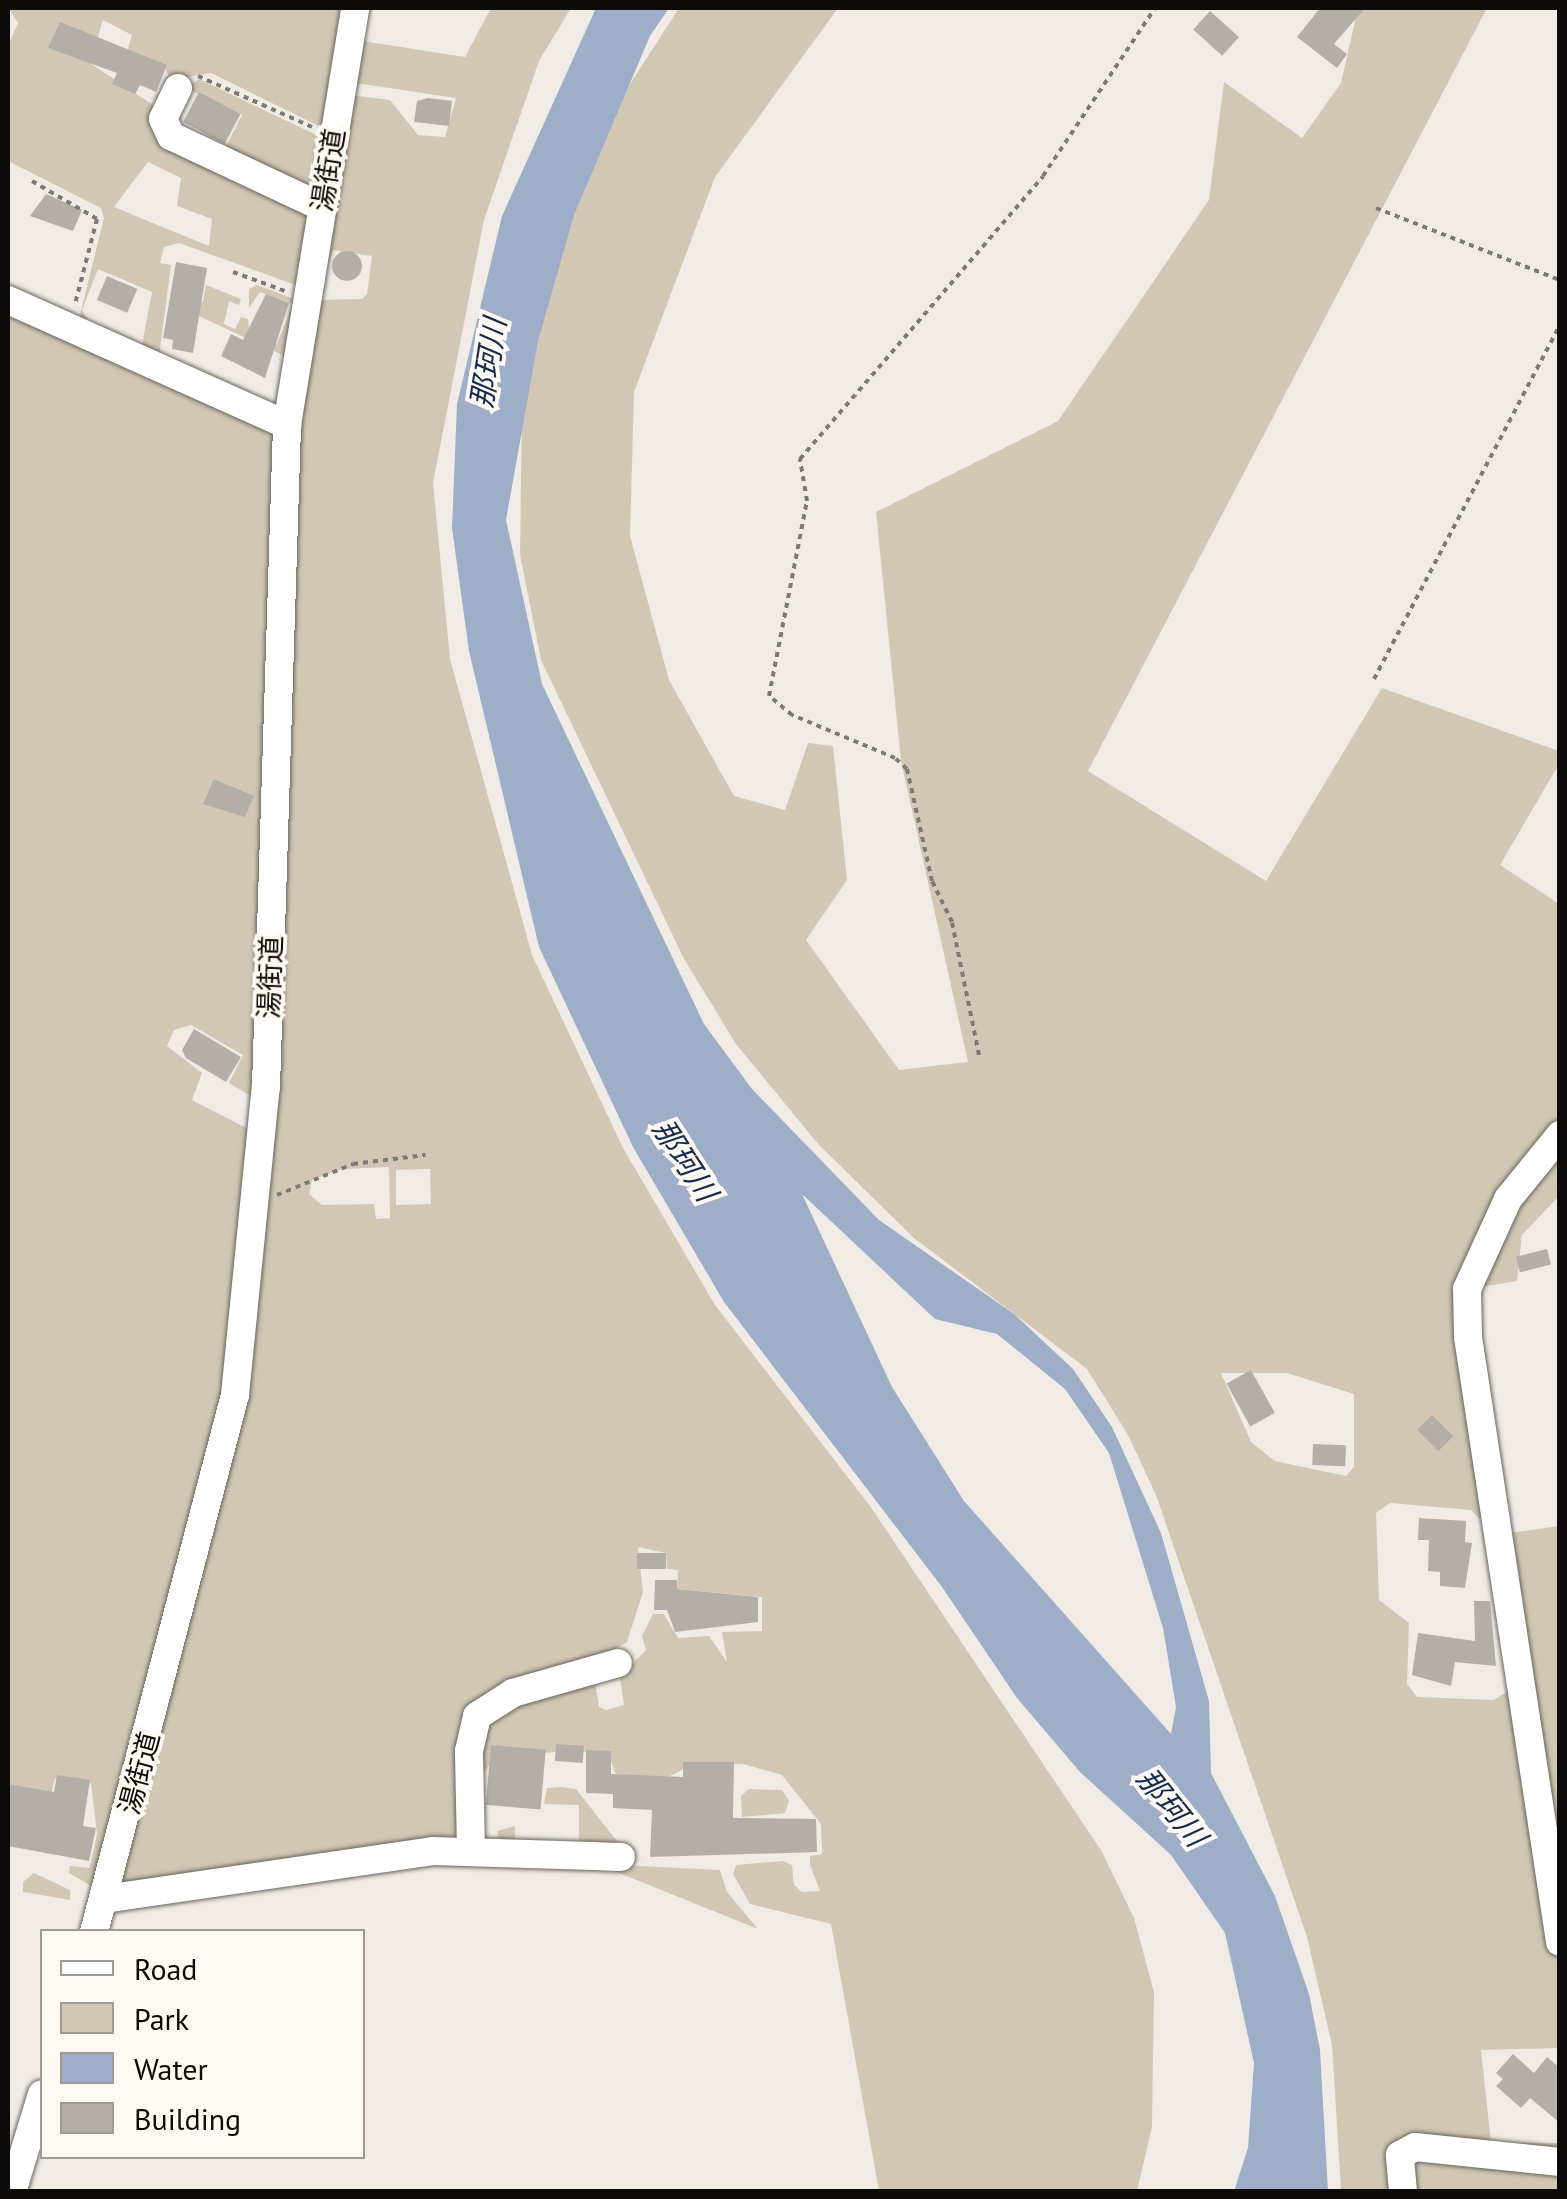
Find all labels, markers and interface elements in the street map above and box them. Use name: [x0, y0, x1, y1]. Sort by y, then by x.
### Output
street label: 湯街道: [305, 126, 351, 214]
water label: 那珂川: [463, 316, 513, 410]
street label: 湯街道: [252, 934, 288, 1020]
water label: 那珂川: [645, 1112, 725, 1208]
street label: 湯街道: [112, 1728, 166, 1818]
water label: 那珂川: [1130, 1761, 1214, 1853]
legend: [40, 1929, 365, 2159]
text: Road: [134, 1949, 198, 1988]
text: Park: [134, 1999, 189, 2038]
text: Water: [134, 2049, 208, 2088]
text: Building: [134, 2099, 241, 2138]

